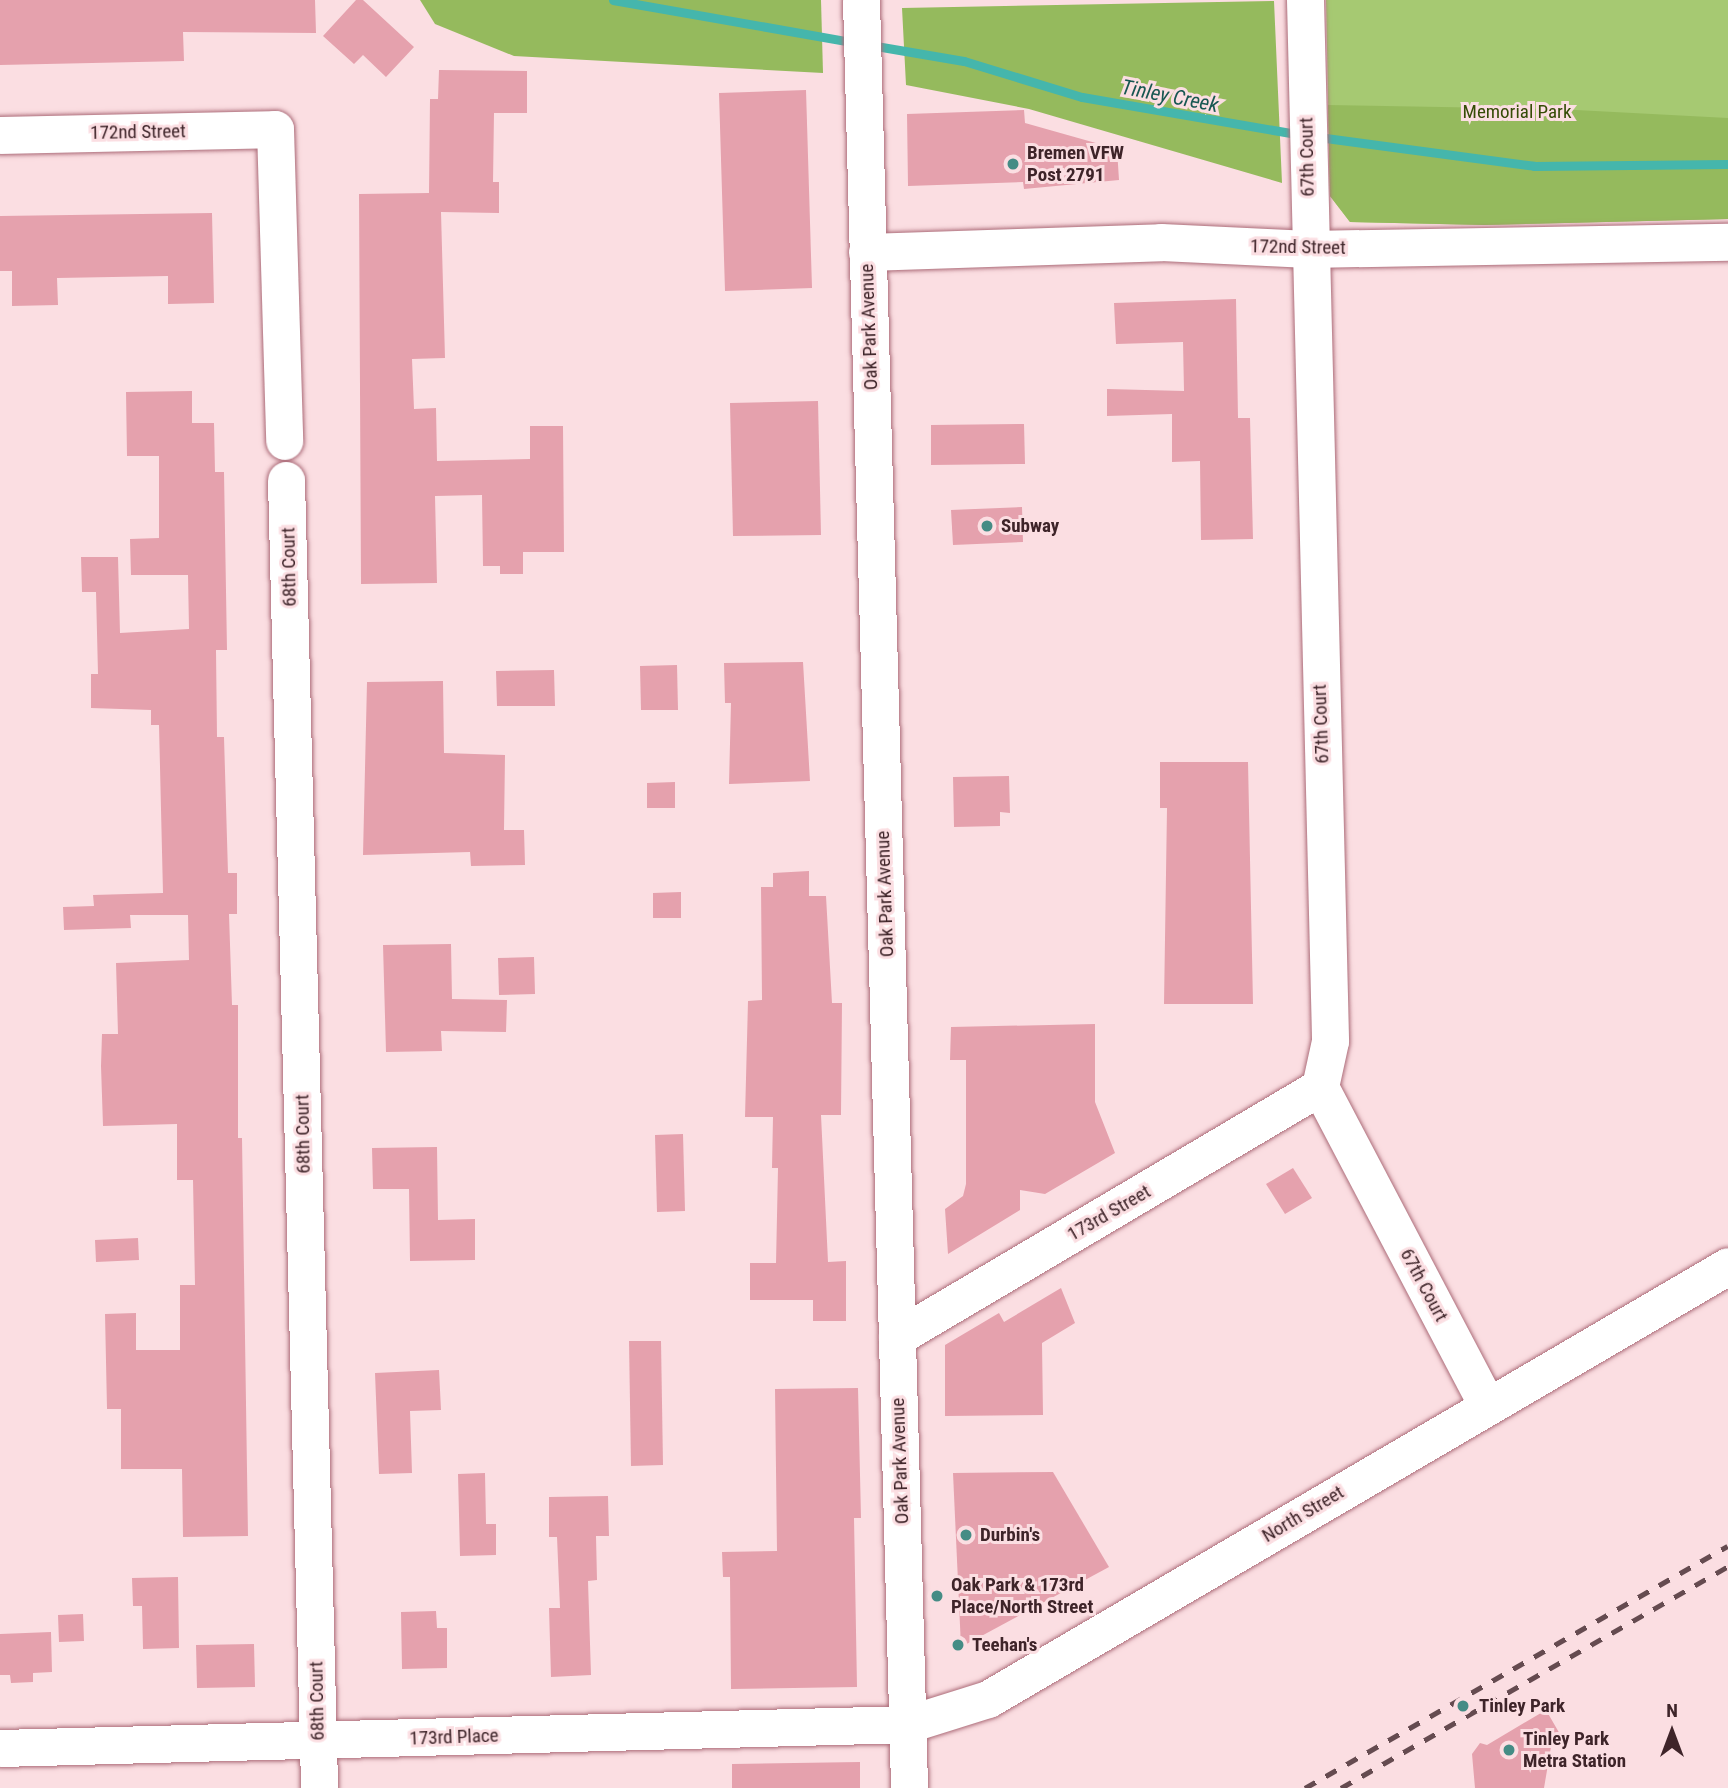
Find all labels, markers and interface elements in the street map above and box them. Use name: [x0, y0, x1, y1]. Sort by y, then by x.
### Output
water label: Tinley Creek: [1119, 74, 1221, 118]
park label: Memorial Park: [1463, 101, 1571, 123]
street label: 67th Court: [1295, 117, 1319, 197]
street label: 172nd Street: [90, 120, 186, 144]
place label: Bremen VFW Post 2791: [1027, 142, 1124, 186]
marker: Bremen VFW Post 2791: [1005, 156, 1021, 172]
street label: 172nd Street: [1250, 235, 1346, 259]
street label: Oak Park Avenue: [855, 263, 883, 391]
place label: Subway: [1001, 515, 1059, 537]
marker: Subway: [979, 518, 995, 534]
street label: 68th Court: [277, 527, 301, 607]
street label: 67th Court: [1308, 684, 1334, 764]
street label: Oak Park Avenue: [871, 830, 899, 958]
street label: 68th Court: [291, 1094, 315, 1174]
street label: 173rd Street: [1063, 1180, 1155, 1246]
street label: 67th Court: [1395, 1245, 1453, 1325]
street label: Oak Park Avenue: [886, 1397, 914, 1525]
street label: North Street: [1258, 1481, 1348, 1547]
place label: Durbin's: [980, 1524, 1040, 1546]
marker: Durbin's: [958, 1527, 974, 1543]
place label: Oak Park & 173rd Place/North Street: [951, 1574, 1093, 1618]
marker: Oak Park & 173rd Place/North Street: [929, 1588, 945, 1604]
place label: Teehan's: [972, 1634, 1037, 1656]
marker: Teehan's: [950, 1637, 966, 1653]
street label: 68th Court: [305, 1661, 329, 1741]
place label: Tinley Park: [1479, 1695, 1565, 1717]
marker: Tinley Park: [1453, 1696, 1473, 1716]
north arrow: [1637, 1697, 1707, 1767]
text: N: [1666, 1699, 1678, 1722]
street label: 173rd Place: [409, 1724, 499, 1750]
place label: Tinley Park Metra Station: [1523, 1728, 1626, 1772]
marker: Tinley Park Metra Station: [1501, 1742, 1517, 1758]

